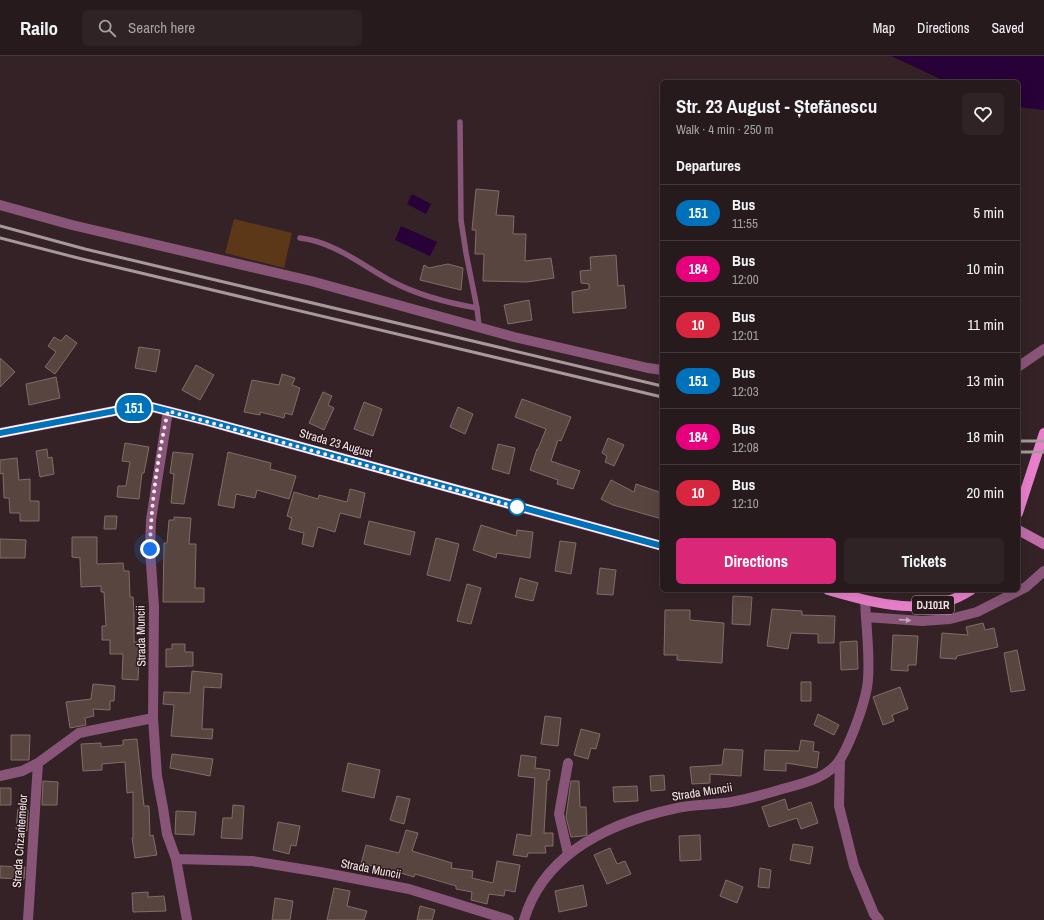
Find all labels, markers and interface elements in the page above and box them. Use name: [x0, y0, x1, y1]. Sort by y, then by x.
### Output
search box: [82, 10, 362, 46]
text: Railo: [20, 15, 58, 41]
icon: search: [96, 17, 118, 39]
text: Search here: [128, 17, 195, 38]
text: Map: [873, 19, 895, 37]
text: Directions: [917, 19, 969, 37]
text: Saved: [991, 19, 1024, 37]
text: Str. 23 August - Ștefănescu: [676, 93, 877, 119]
button: heart: [962, 93, 1004, 135]
text: Walk · 4 min · 250 m: [676, 121, 773, 138]
text: Departures: [676, 155, 741, 176]
text: Bus: [732, 194, 755, 215]
text: 5 min: [973, 202, 1004, 223]
text: 151: [688, 204, 708, 222]
text: 11:55: [732, 215, 758, 232]
text: Bus: [732, 250, 755, 271]
text: 10 min: [966, 258, 1004, 279]
text: 184: [688, 260, 708, 278]
text: 12:00: [732, 271, 759, 288]
text: Bus: [732, 306, 755, 327]
text: 11 min: [967, 314, 1004, 335]
text: 10: [692, 316, 704, 334]
text: 12:01: [732, 327, 759, 344]
text: Bus: [732, 362, 755, 383]
text: 13 min: [966, 370, 1004, 391]
text: 151: [688, 372, 708, 390]
text: 12:03: [732, 383, 759, 400]
line badge: 151: [111, 395, 157, 421]
text: 151: [124, 399, 144, 417]
text: Bus: [732, 418, 755, 439]
street label: Strada 23 August: [297, 425, 375, 461]
text: 18 min: [966, 426, 1004, 447]
text: 184: [688, 428, 708, 446]
text: 12:08: [732, 439, 759, 456]
text: Bus: [732, 474, 755, 495]
text: 20 min: [966, 482, 1004, 503]
text: 10: [692, 484, 704, 502]
text: 12:10: [732, 495, 759, 512]
unlabelled marker: [508, 498, 526, 516]
button: Directions: [676, 538, 836, 584]
button: Tickets: [844, 538, 1004, 584]
your location: [140, 539, 160, 559]
road number: DJ101R: [912, 596, 954, 614]
street label: Strada Muncii: [132, 605, 150, 667]
one-way arrow: [899, 616, 911, 623]
street label: Strada Muncii: [670, 779, 734, 805]
street label: Strada Crizantemelor: [9, 793, 31, 888]
street label: Strada Muncii: [339, 855, 403, 883]

